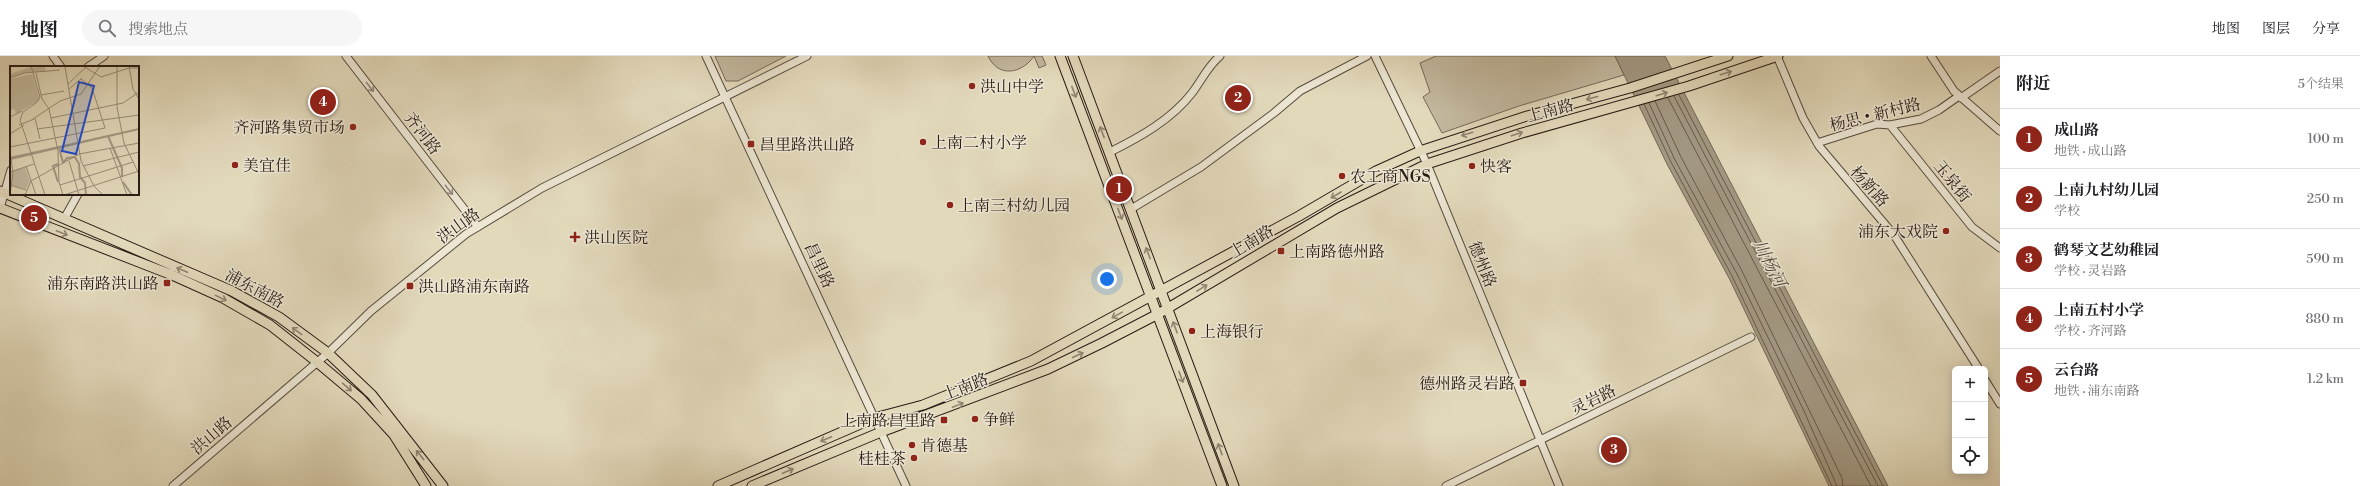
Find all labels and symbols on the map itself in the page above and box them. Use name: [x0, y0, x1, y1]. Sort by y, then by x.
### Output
inset map: [10, 66, 139, 195]
one-way arrow: [1719, 69, 1731, 77]
place label: 洪山中学: [980, 77, 1044, 97]
one-way arrow: [366, 81, 374, 92]
marker: 洪山中学: [967, 81, 977, 91]
pin: 2: [1225, 83, 1251, 113]
one-way arrow: [1071, 86, 1079, 98]
pin: 4: [310, 87, 336, 117]
one-way arrow: [1655, 90, 1668, 97]
street label: 杨思 • 新村路: [1828, 94, 1923, 136]
street label: 上南路: [1524, 95, 1576, 127]
one-way arrow: [1586, 95, 1599, 102]
street label: 齐河路: [400, 109, 445, 159]
place label: 齐河路集贸市场: [233, 118, 345, 138]
marker: 齐河路集贸市场: [348, 122, 358, 132]
one-way arrow: [1097, 126, 1105, 138]
one-way arrow: [1511, 130, 1523, 138]
one-way arrow: [1461, 131, 1474, 138]
place label: 上南二村小学: [931, 133, 1027, 153]
place label: 昌里路洪山路: [759, 135, 855, 155]
marker: 上南二村小学: [918, 137, 928, 147]
marker: 昌里路洪山路: [746, 139, 756, 149]
place label: 美宜佳: [243, 156, 291, 176]
place label: 快客: [1480, 157, 1512, 177]
street label: 玉泉街: [1929, 157, 1975, 207]
marker: 美宜佳: [230, 160, 240, 170]
marker: 快客: [1467, 161, 1477, 171]
street label: 杨新路: [1846, 162, 1893, 211]
place label: 农工商NGS: [1350, 167, 1431, 187]
marker: 农工商NGS: [1337, 171, 1347, 181]
pin: 1: [1106, 174, 1132, 204]
one-way arrow: [445, 184, 454, 195]
one-way arrow: [1330, 191, 1342, 199]
place label: 上南三村幼儿园: [958, 196, 1070, 216]
marker: 上南三村幼儿园: [945, 200, 955, 210]
pin: 5: [21, 203, 47, 233]
street label: 洪山路: [433, 204, 484, 248]
one-way arrow: [1117, 207, 1125, 219]
street label: 上南路: [1226, 221, 1277, 263]
place label: 浦东大戏院: [1858, 222, 1938, 242]
marker: 浦东大戏院: [1941, 226, 1951, 236]
place label: 洪山医院: [584, 228, 648, 248]
one-way arrow: [56, 229, 68, 237]
marker: 洪山医院: [569, 231, 581, 243]
water label: 川杨河: [1748, 236, 1792, 294]
street label: 德州路: [1464, 238, 1500, 290]
street label: 昌里路: [800, 239, 838, 291]
place label: 上南路德州路: [1289, 242, 1385, 262]
marker: 上南路德州路: [1276, 246, 1286, 256]
one-way arrow: [1144, 248, 1152, 260]
street label: 浦东南路: [222, 265, 287, 313]
one-way arrow: [177, 266, 189, 273]
your location: [1097, 269, 1117, 289]
place label: 浦东南路洪山路: [47, 274, 159, 294]
place label: 洪山路浦东南路: [418, 277, 530, 297]
marker: 浦东南路洪山路: [162, 278, 172, 288]
marker: 洪山路浦东南路: [405, 281, 415, 291]
one-way arrow: [1196, 283, 1208, 291]
one-way arrow: [215, 295, 227, 302]
one-way arrow: [1111, 311, 1123, 319]
one-way arrow: [1171, 322, 1179, 334]
place label: 上海银行: [1200, 322, 1264, 342]
one-way arrow: [292, 326, 303, 335]
marker: 上海银行: [1187, 326, 1197, 336]
one-way arrow: [1071, 351, 1083, 358]
street label: 上南路: [939, 369, 991, 405]
one-way arrow: [1178, 370, 1186, 382]
place label: 德州路灵岩路: [1419, 374, 1515, 394]
marker: 德州路灵岩路: [1518, 378, 1528, 388]
street label: 灵岩路: [1567, 380, 1619, 419]
one-way arrow: [342, 383, 352, 392]
one-way arrow: [951, 400, 963, 408]
place label: 争鲜: [983, 410, 1015, 430]
place label: 上南路昌里路: [840, 411, 936, 431]
street label: 洪山路: [187, 412, 236, 459]
marker: 争鲜: [970, 414, 980, 424]
marker: 上南路昌里路: [939, 415, 949, 425]
pin: 3: [1601, 435, 1627, 465]
one-way arrow: [820, 436, 832, 444]
place label: 肯德基: [920, 436, 968, 456]
marker: 肯德基: [907, 440, 917, 450]
one-way arrow: [1216, 444, 1224, 456]
one-way arrow: [415, 449, 424, 460]
place label: 桂桂茶: [858, 449, 906, 469]
marker: 桂桂茶: [909, 453, 919, 463]
one-way arrow: [782, 466, 794, 474]

